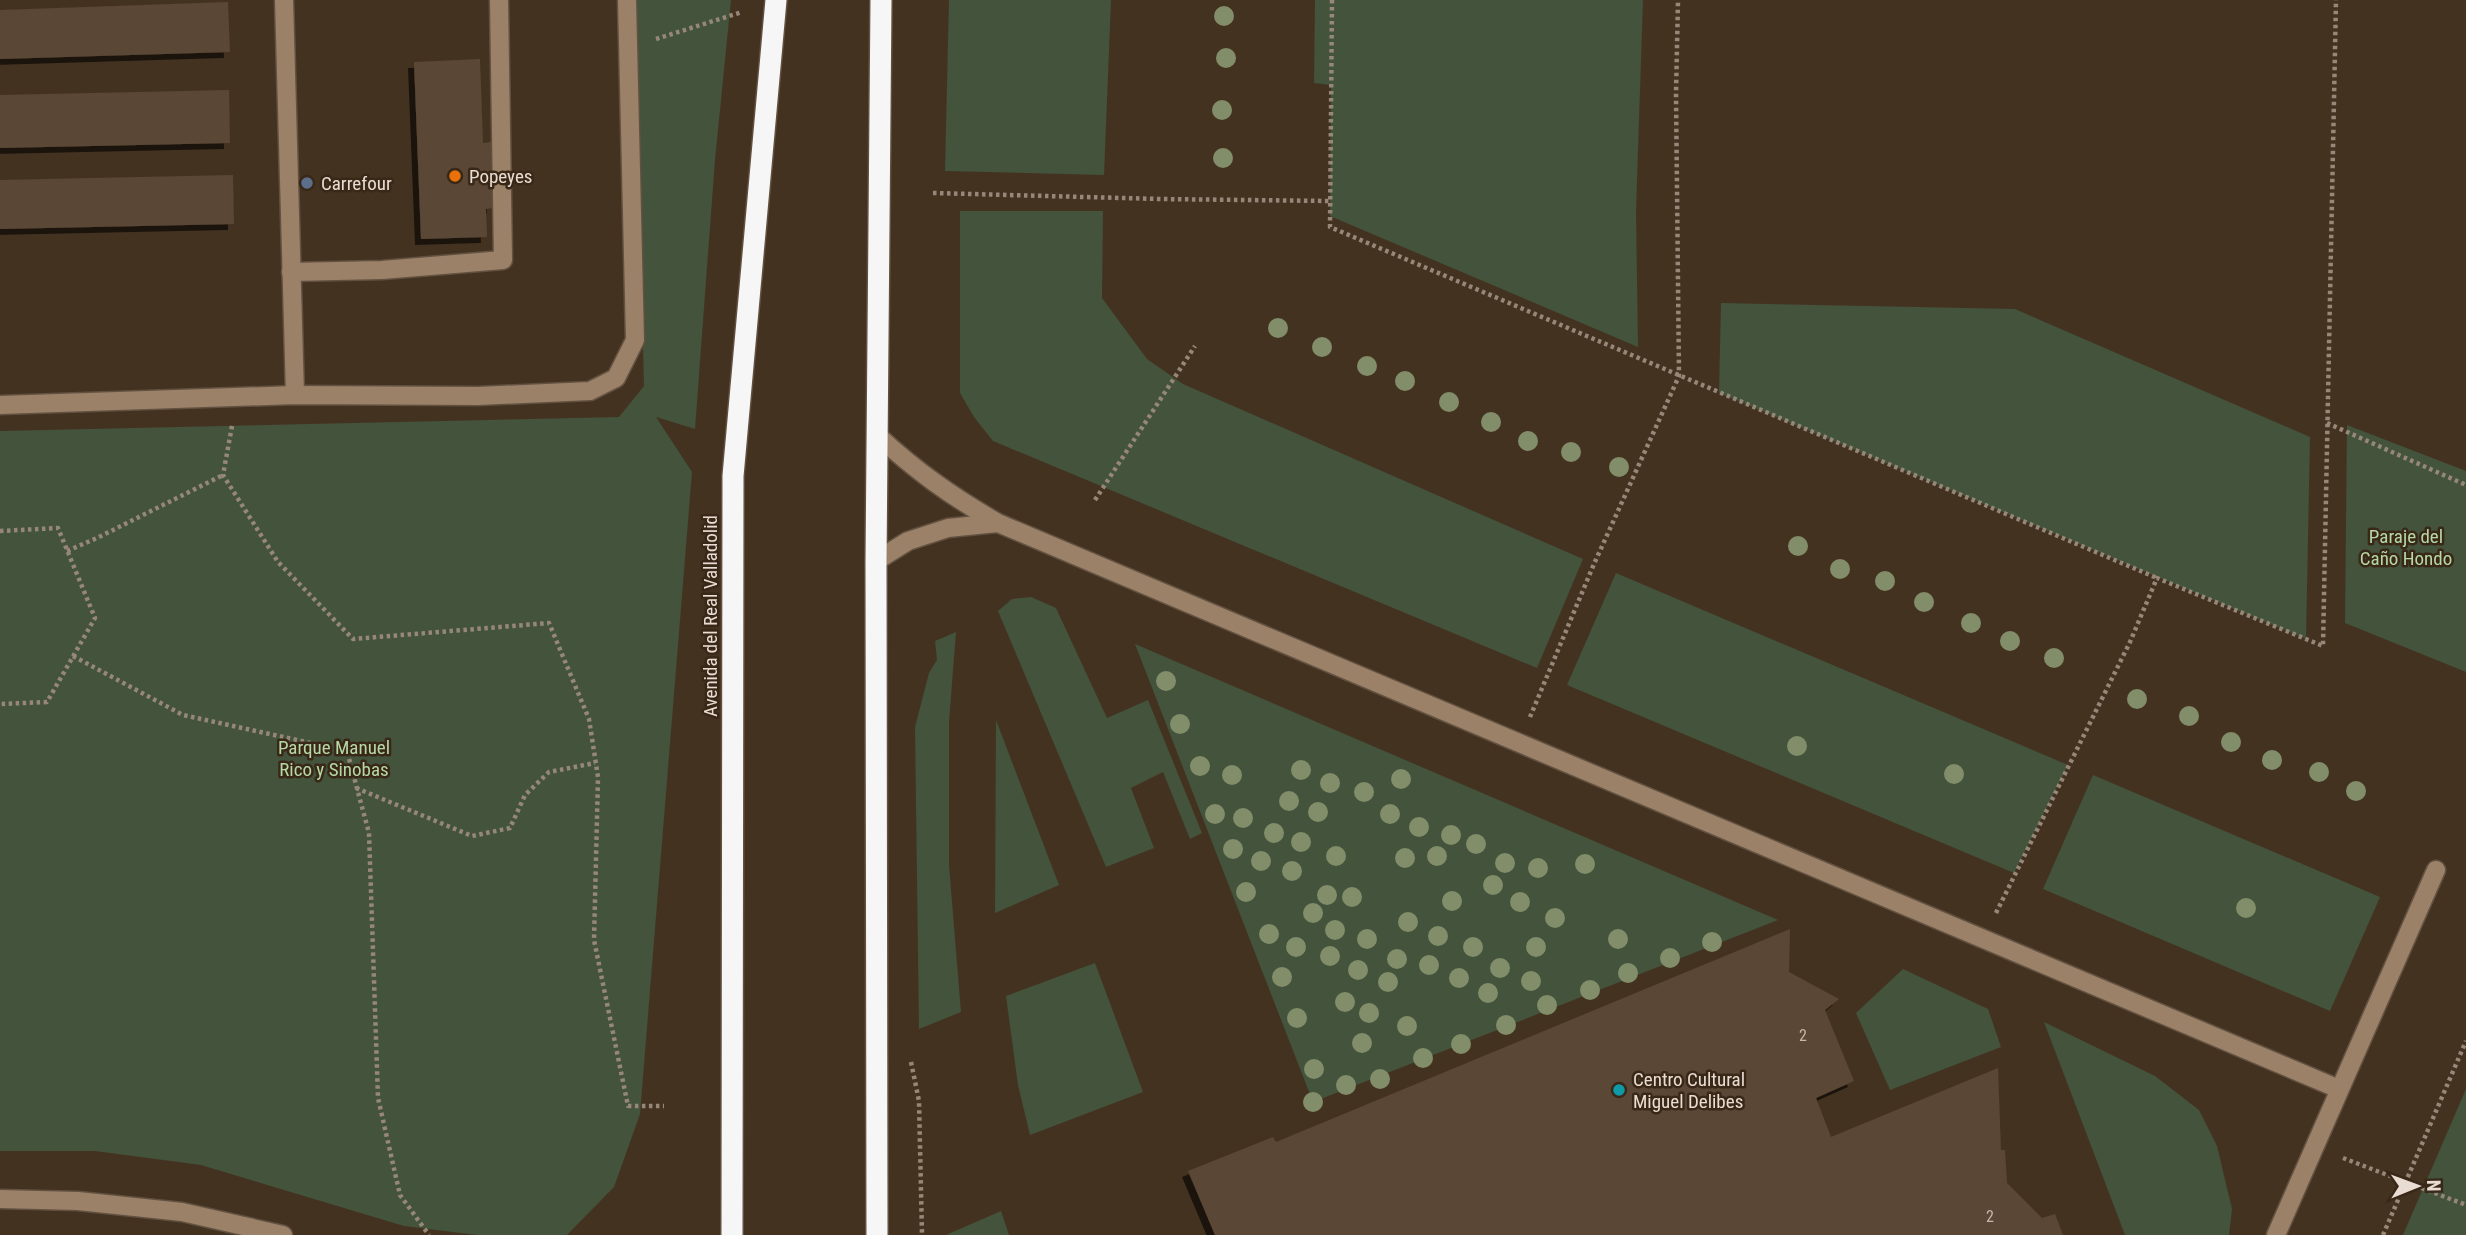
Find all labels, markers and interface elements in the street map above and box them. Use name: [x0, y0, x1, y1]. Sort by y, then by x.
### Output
place label: Popeyes: [469, 165, 532, 188]
marker: Popeyes: [447, 168, 463, 184]
place label: Carrefour: [321, 172, 392, 195]
marker: Carrefour: [299, 175, 315, 191]
street label: Avenida del Real Valladolid: [699, 515, 722, 717]
park label: Paraje del Caño Hondo: [2360, 525, 2452, 570]
park label: Parque Manuel Rico y Sinobas: [278, 736, 390, 781]
house number: 2: [1799, 1026, 1807, 1045]
place label: Centro Cultural Miguel Delibes: [1633, 1068, 1745, 1113]
marker: Centro Cultural Miguel Delibes: [1611, 1082, 1627, 1098]
north arrow: [2382, 1151, 2452, 1221]
text: N: [2422, 1180, 2445, 1192]
house number: 2: [1986, 1207, 1994, 1226]

